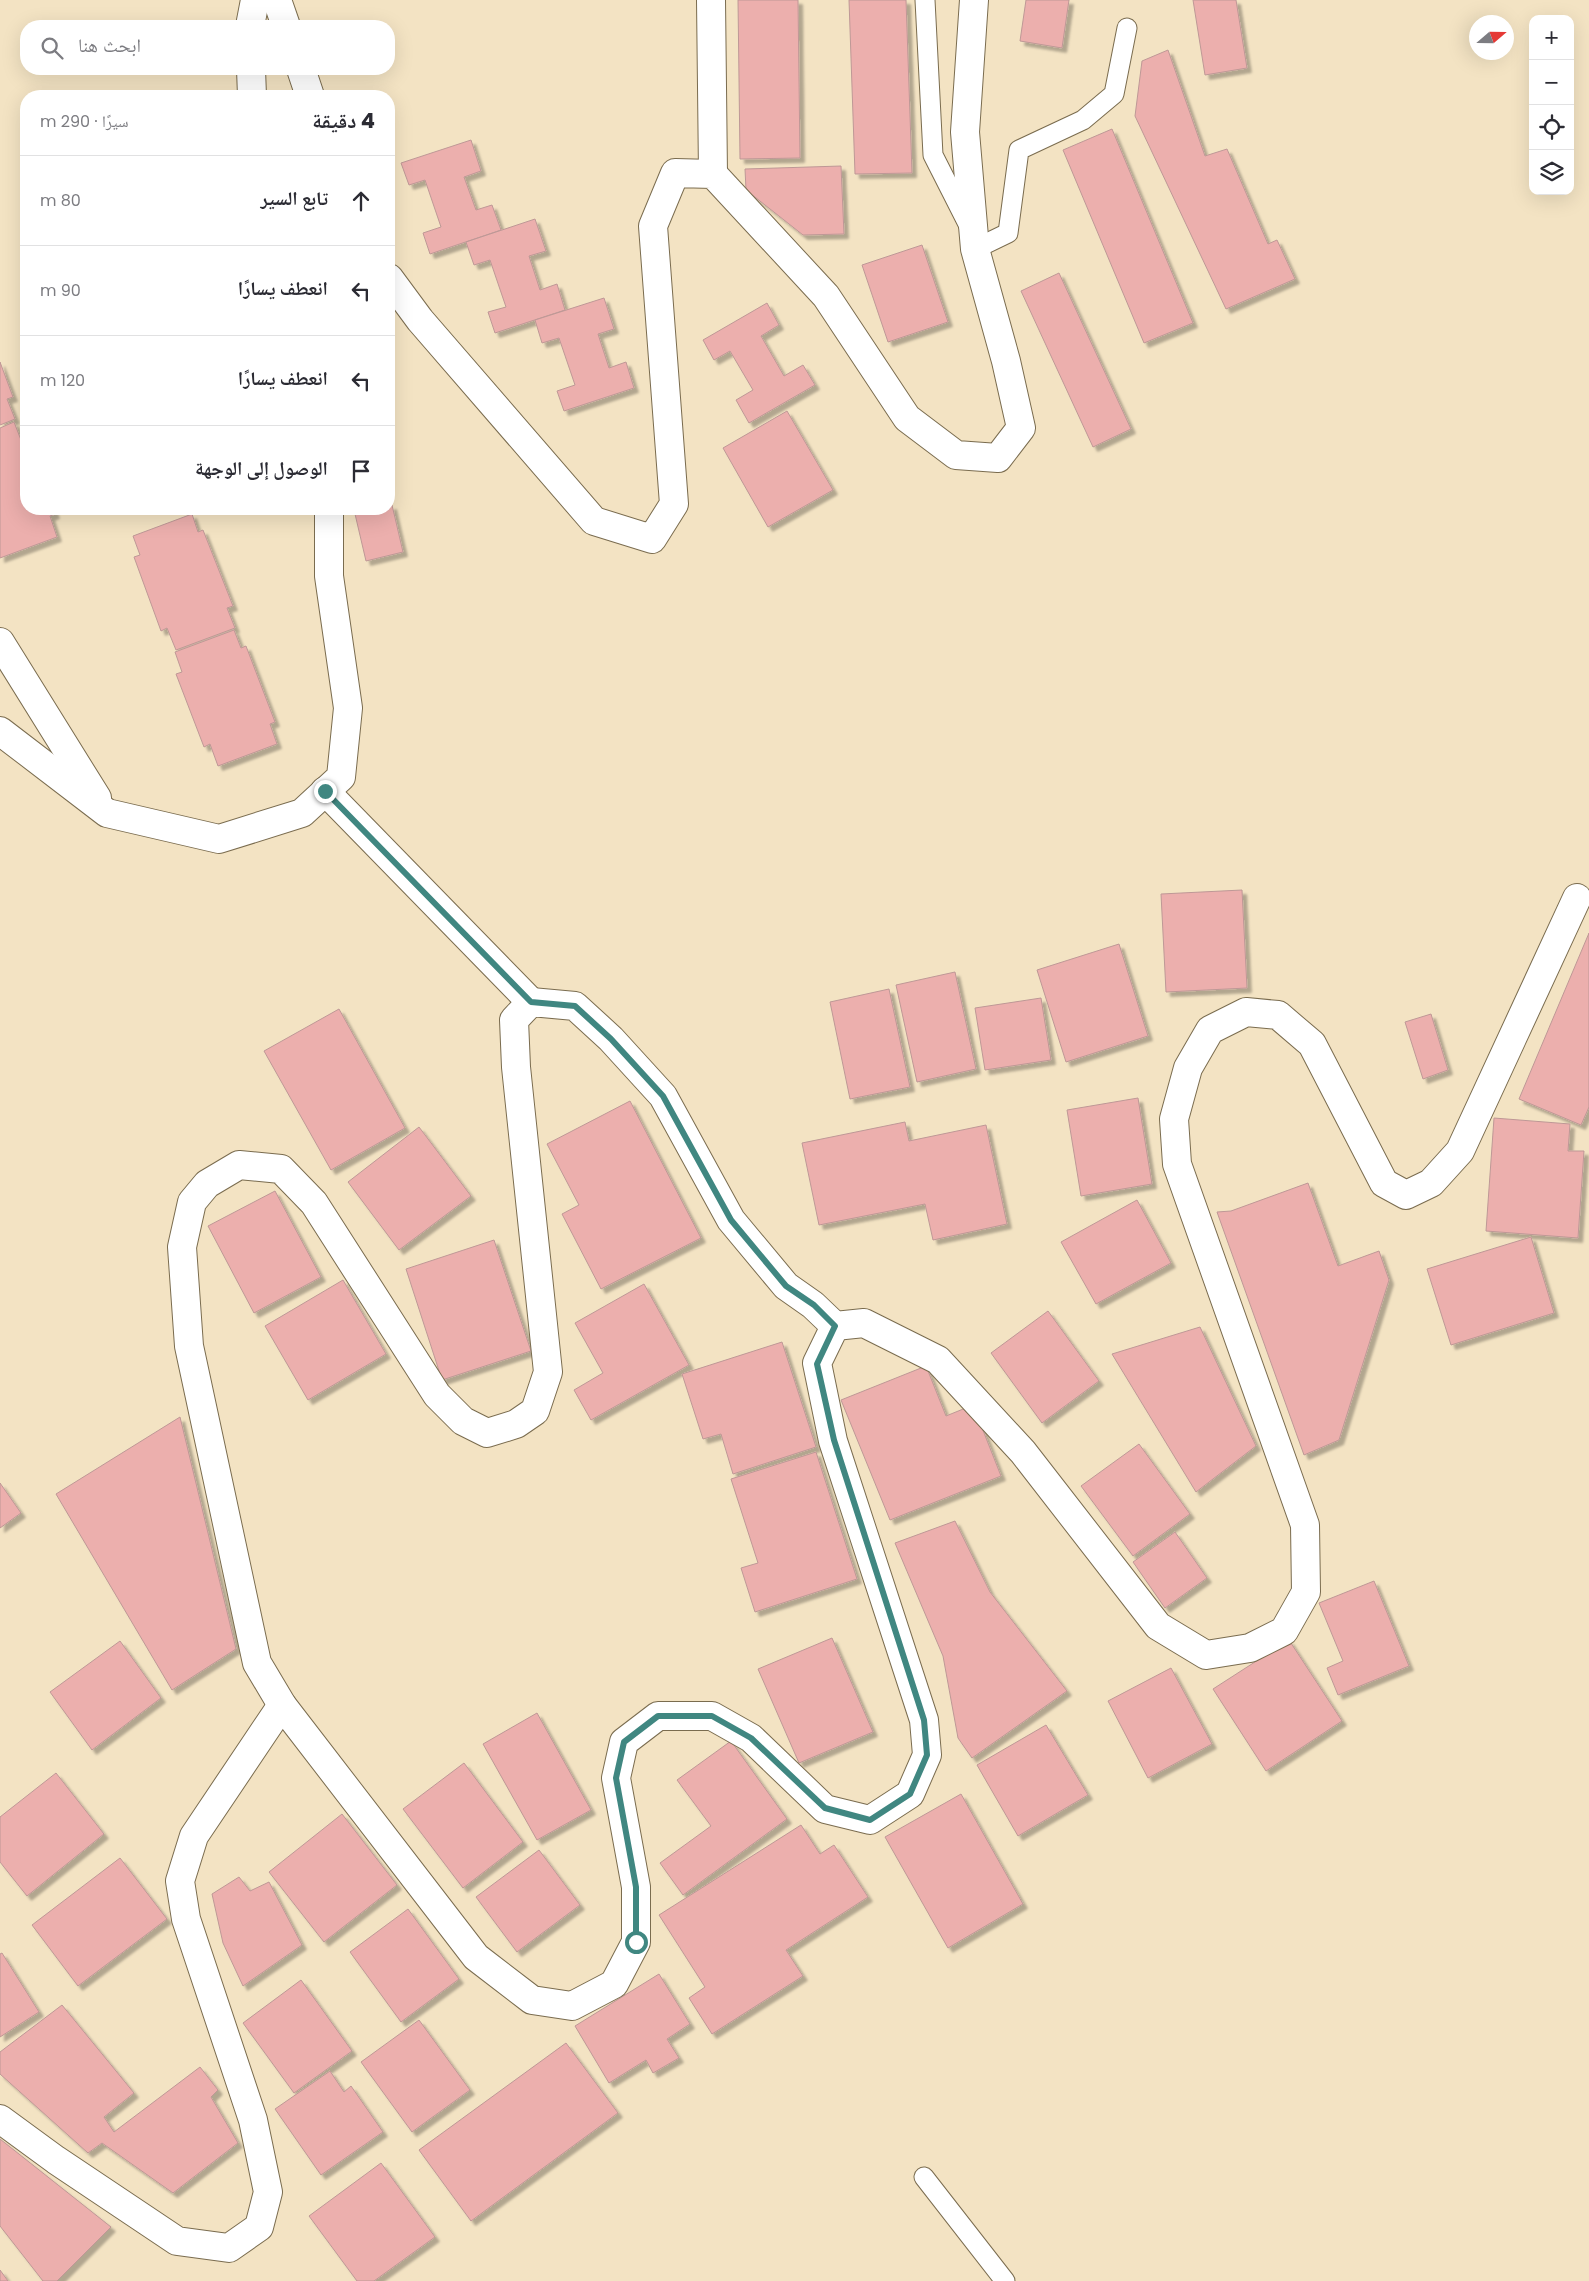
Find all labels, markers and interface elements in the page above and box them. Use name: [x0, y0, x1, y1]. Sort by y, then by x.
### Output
north arrow: [1469, 15, 1514, 60]
map controls: [1529, 15, 1574, 195]
button: +: [1529, 15, 1574, 60]
search box: [20, 20, 395, 75]
text: ابحث هنا: [78, 32, 141, 59]
icon: search: [38, 34, 66, 62]
button: −: [1529, 60, 1574, 105]
button: locate: [1529, 105, 1574, 150]
text: 4 دقيقة: [312, 106, 375, 135]
text: سيرًا · 290 m: [40, 110, 129, 133]
button: layers: [1529, 150, 1574, 195]
text: تابع السير: [261, 185, 328, 212]
icon: ahead: [347, 187, 375, 215]
text: 80 m: [40, 189, 81, 212]
text: انعطف يسارًا: [238, 275, 328, 302]
icon: left: [347, 277, 375, 305]
text: 90 m: [40, 279, 81, 302]
text: انعطف يسارًا: [238, 365, 328, 392]
icon: left: [347, 367, 375, 395]
text: 120 m: [40, 369, 85, 392]
text: الوصول إلى الوجهة: [195, 455, 328, 482]
icon: arrive: [347, 457, 375, 485]
route end: [314, 780, 337, 803]
route start: [625, 1931, 648, 1954]

